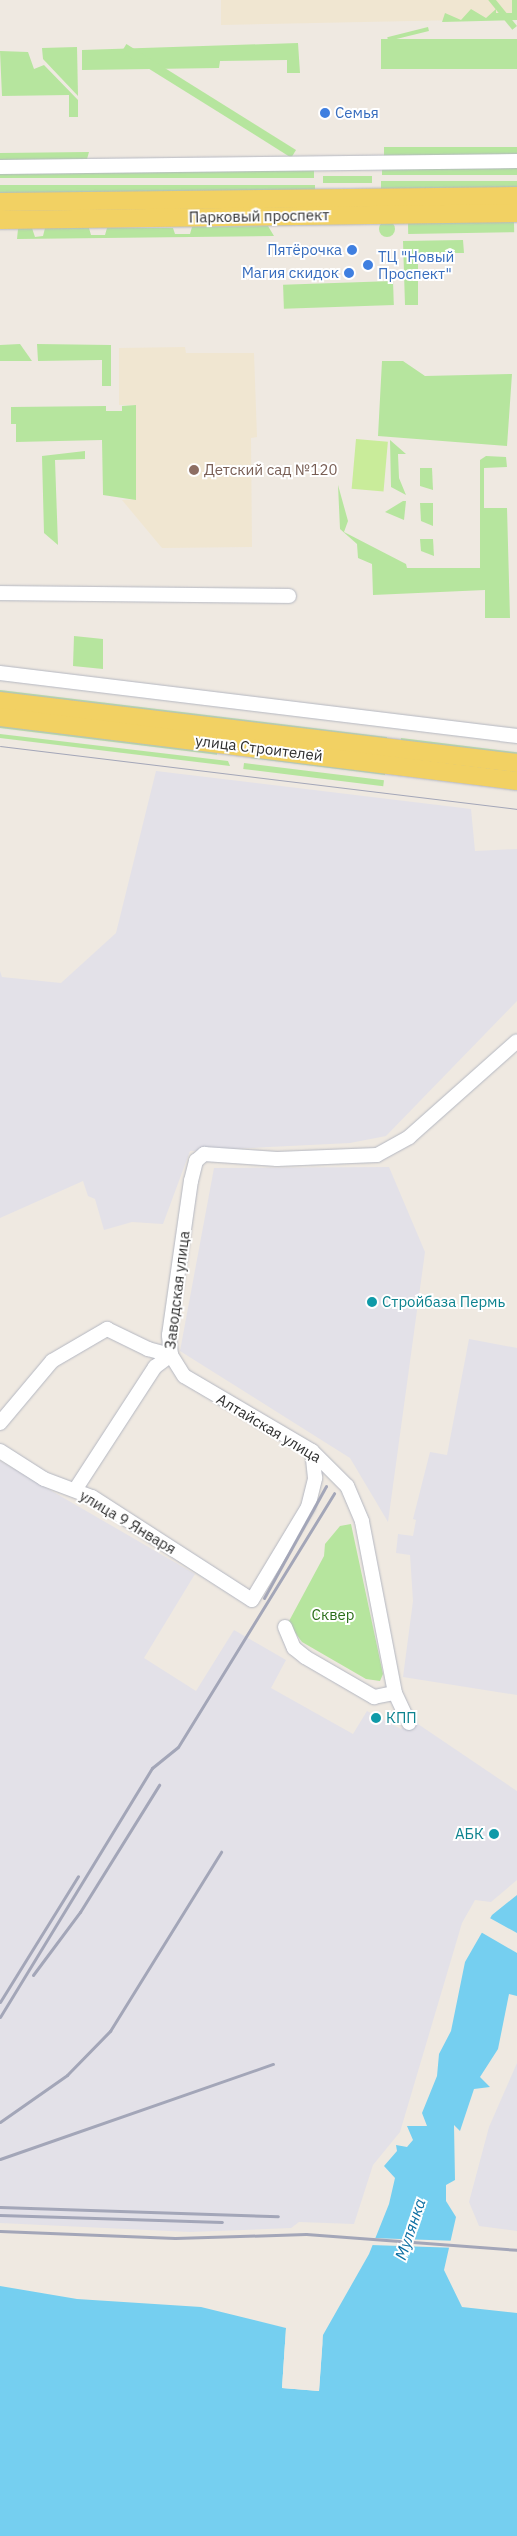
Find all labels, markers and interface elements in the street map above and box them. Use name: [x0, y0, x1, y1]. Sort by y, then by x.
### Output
place label: Семья: [335, 104, 379, 122]
marker: Семья: [319, 107, 331, 119]
street label: Парковый проспект: [189, 206, 329, 226]
place label: Пятёрочка: [267, 241, 342, 259]
marker: Пятёрочка: [346, 244, 358, 256]
place label: ТЦ "Новый Проспект": [378, 247, 454, 282]
marker: ТЦ "Новый Проспект": [362, 259, 374, 271]
place label: Магия скидок: [242, 264, 339, 282]
marker: Магия скидок: [343, 267, 355, 279]
place label: Детский сад №120: [204, 461, 338, 479]
marker: Детский сад №120: [188, 464, 200, 476]
street label: улица Строителей: [194, 731, 324, 765]
street label: Заводская улица: [161, 1230, 193, 1350]
place label: Стройбаза Пермь: [382, 1293, 505, 1311]
marker: Стройбаза Пермь: [366, 1296, 378, 1308]
street label: Алтайская улица: [213, 1390, 325, 1466]
street label: улица 9 Января: [77, 1486, 179, 1558]
park label: Сквер: [312, 1606, 354, 1624]
place label: КПП: [386, 1709, 417, 1727]
marker: КПП: [370, 1712, 382, 1724]
place label: АБК: [455, 1825, 484, 1843]
marker: АБК: [488, 1828, 500, 1840]
water label: Мулянка: [391, 2196, 429, 2262]

